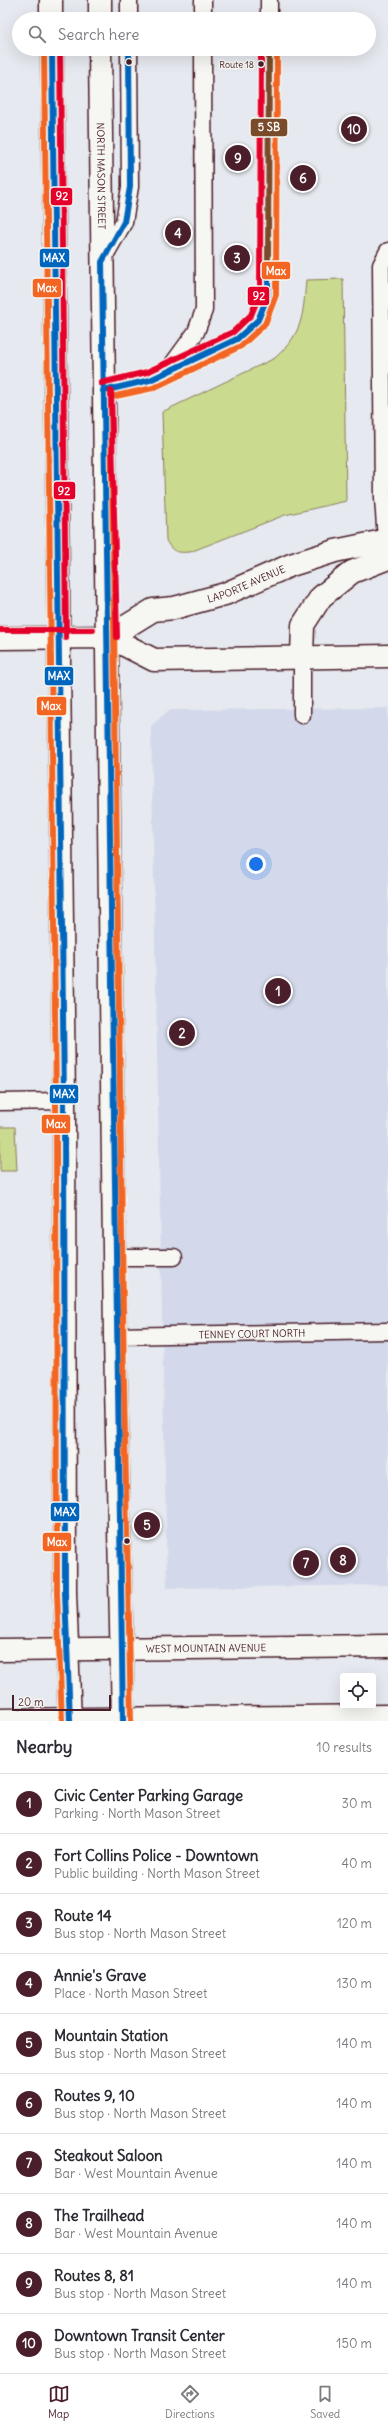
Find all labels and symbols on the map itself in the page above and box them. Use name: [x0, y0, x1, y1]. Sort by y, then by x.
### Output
unlabelled marker: [124, 57, 134, 67]
place label: Route 18: [219, 59, 254, 70]
marker: Route 18: [256, 59, 266, 69]
pin: 10: [341, 114, 367, 144]
line badge: 5 SB: [250, 118, 288, 137]
text: 5 SB: [258, 120, 280, 134]
street label: NORTH MASON STREET: [94, 122, 109, 230]
pin: 9: [225, 143, 251, 173]
pin: 6: [290, 163, 316, 193]
line badge: 92: [50, 187, 73, 206]
text: 92: [56, 189, 68, 203]
pin: 4: [165, 218, 191, 248]
pin: 3: [224, 243, 250, 273]
line badge: MAX: [39, 248, 70, 268]
text: MAX: [43, 251, 66, 265]
line badge: Max: [261, 261, 291, 280]
text: Max: [266, 264, 287, 278]
line badge: Max: [32, 278, 62, 298]
text: Max: [37, 281, 58, 295]
line badge: 92: [247, 286, 270, 306]
text: 92: [253, 289, 265, 303]
line badge: 92: [53, 481, 76, 500]
text: 92: [58, 484, 70, 498]
street label: LAPORTE AVENUE: [206, 562, 287, 605]
line badge: MAX: [44, 666, 74, 686]
text: MAX: [48, 669, 71, 683]
line badge: Max: [36, 696, 67, 716]
text: Max: [41, 699, 62, 713]
your location: [246, 854, 266, 874]
pin: 1: [265, 976, 291, 1006]
pin: 2: [169, 1018, 195, 1048]
line badge: MAX: [49, 1084, 79, 1104]
text: MAX: [53, 1087, 76, 1101]
line badge: Max: [41, 1114, 71, 1134]
text: Max: [46, 1117, 67, 1131]
street label: TENNEY COURT NORTH: [198, 1326, 305, 1341]
line badge: MAX: [50, 1502, 80, 1522]
text: MAX: [54, 1505, 77, 1519]
pin: 5: [134, 1510, 160, 1540]
line badge: Max: [42, 1532, 72, 1552]
text: Max: [47, 1535, 68, 1549]
unlabelled marker: [122, 1536, 132, 1546]
pin: 8: [330, 1545, 356, 1575]
pin: 7: [293, 1548, 319, 1578]
street label: WEST MOUNTAIN AVENUE: [146, 1641, 266, 1655]
scale bar: [12, 1693, 111, 1712]

